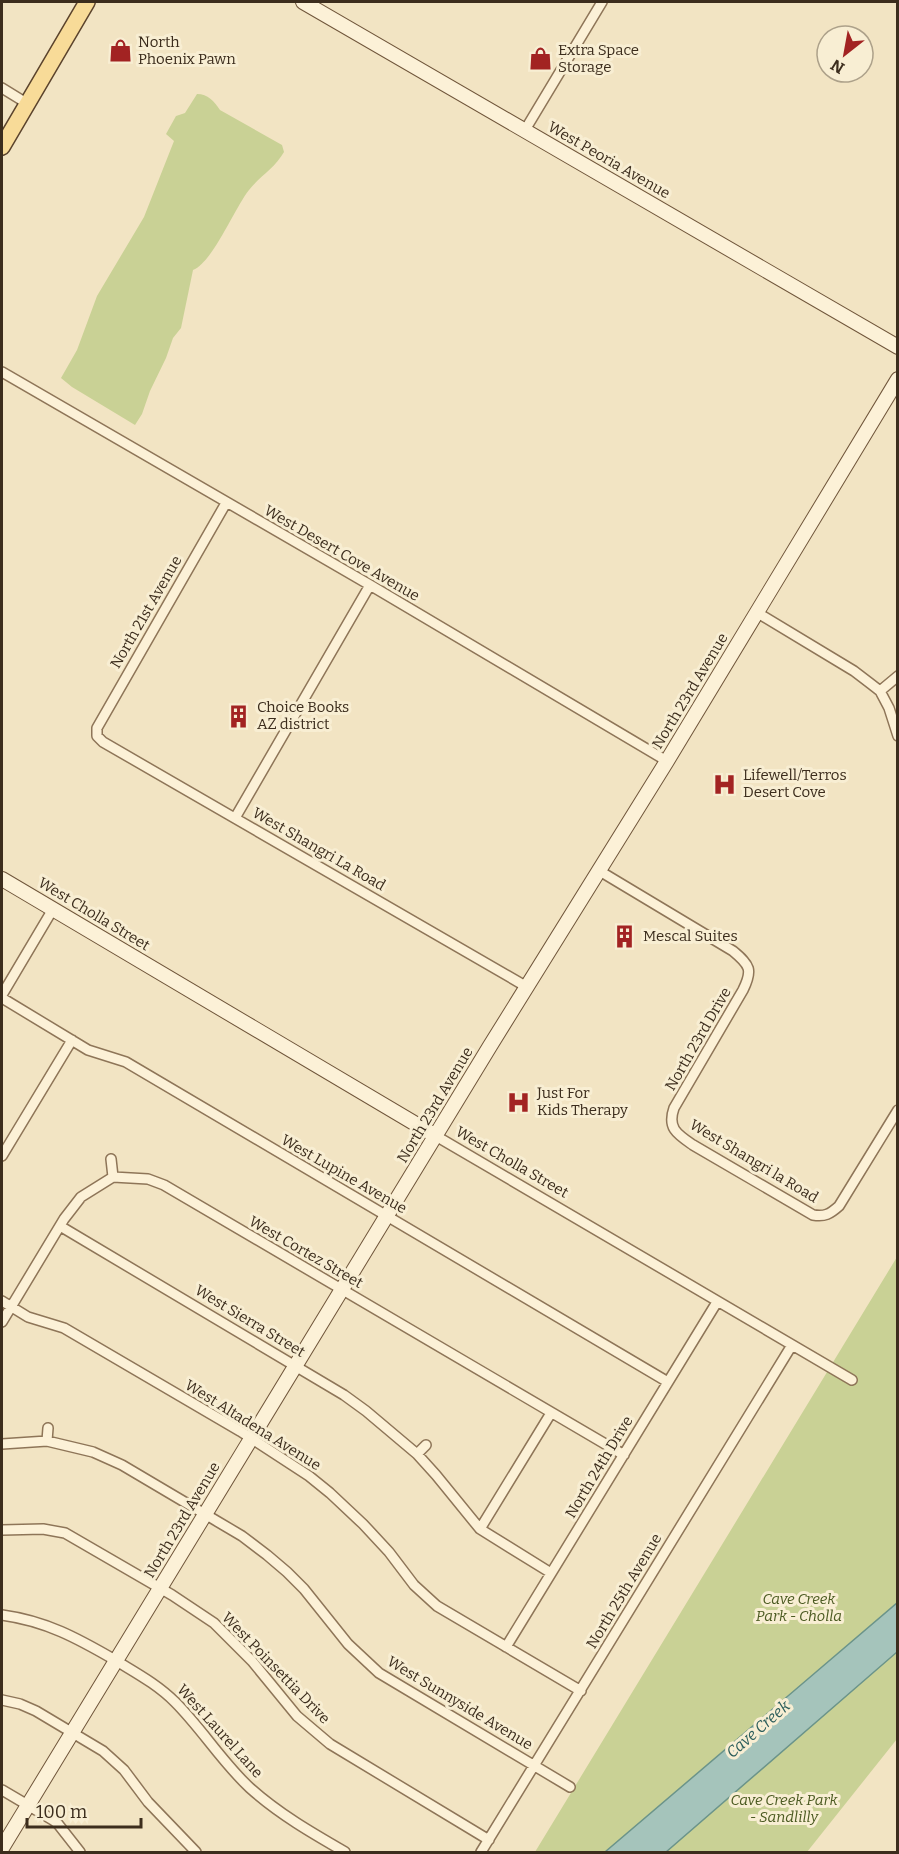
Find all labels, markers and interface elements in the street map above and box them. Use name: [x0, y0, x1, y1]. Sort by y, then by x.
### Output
north arrow: [815, 24, 875, 84]
place label: North Phoenix Pawn: [138, 33, 236, 68]
shop icon: North Phoenix Pawn: [107, 38, 133, 64]
place label: Extra Space Storage: [558, 41, 639, 76]
shop icon: Extra Space Storage: [527, 46, 553, 72]
text: N: [827, 55, 848, 78]
street label: West Peoria Avenue: [545, 118, 673, 202]
street label: West Desert Cove Avenue: [261, 501, 423, 605]
street label: North 21st Avenue: [106, 552, 186, 672]
street label: North 23rd Avenue: [648, 630, 732, 752]
place label: Choice Books AZ district: [257, 698, 349, 733]
building icon: Choice Books AZ district: [226, 703, 252, 729]
place label: Lifewell/Terros Desert Cove: [743, 766, 847, 801]
hospital icon: Lifewell/Terros Desert Cove: [712, 771, 738, 797]
street label: West Shangri La Road: [249, 804, 389, 895]
street label: West Cholla Street: [35, 874, 154, 955]
building icon: Mescal Suites: [612, 923, 638, 949]
place label: Mescal Suites: [643, 927, 738, 945]
street label: North 23rd Drive: [661, 984, 735, 1094]
street label: North 23rd Avenue: [393, 1044, 477, 1166]
place label: Just For Kids Therapy: [536, 1084, 628, 1119]
hospital icon: Just For Kids Therapy: [506, 1089, 532, 1115]
street label: West Shangri la Road: [686, 1115, 822, 1207]
street label: West Cholla Street: [452, 1122, 572, 1202]
street label: West Lupine Avenue: [278, 1131, 410, 1217]
street label: West Cortez Street: [246, 1212, 367, 1292]
street label: West Sierra Street: [192, 1281, 309, 1361]
street label: West Altadena Avenue: [182, 1376, 324, 1474]
street label: North 24th Drive: [561, 1413, 637, 1521]
street label: North 23rd Avenue: [140, 1459, 224, 1581]
street label: North 25th Avenue: [583, 1530, 665, 1652]
park label: Cave Creek Park - Cholla: [756, 1590, 842, 1625]
street label: West Poinsettia Drive: [218, 1609, 334, 1727]
street label: West Sunnyside Avenue: [384, 1652, 536, 1754]
street label: West Laurel Lane: [173, 1681, 267, 1781]
water label: Cave Creek: [722, 1696, 794, 1762]
scale bar: [27, 1791, 141, 1829]
park label: Cave Creek Park - Sandlilly: [730, 1791, 838, 1826]
text: 100 m: [36, 1801, 87, 1823]

